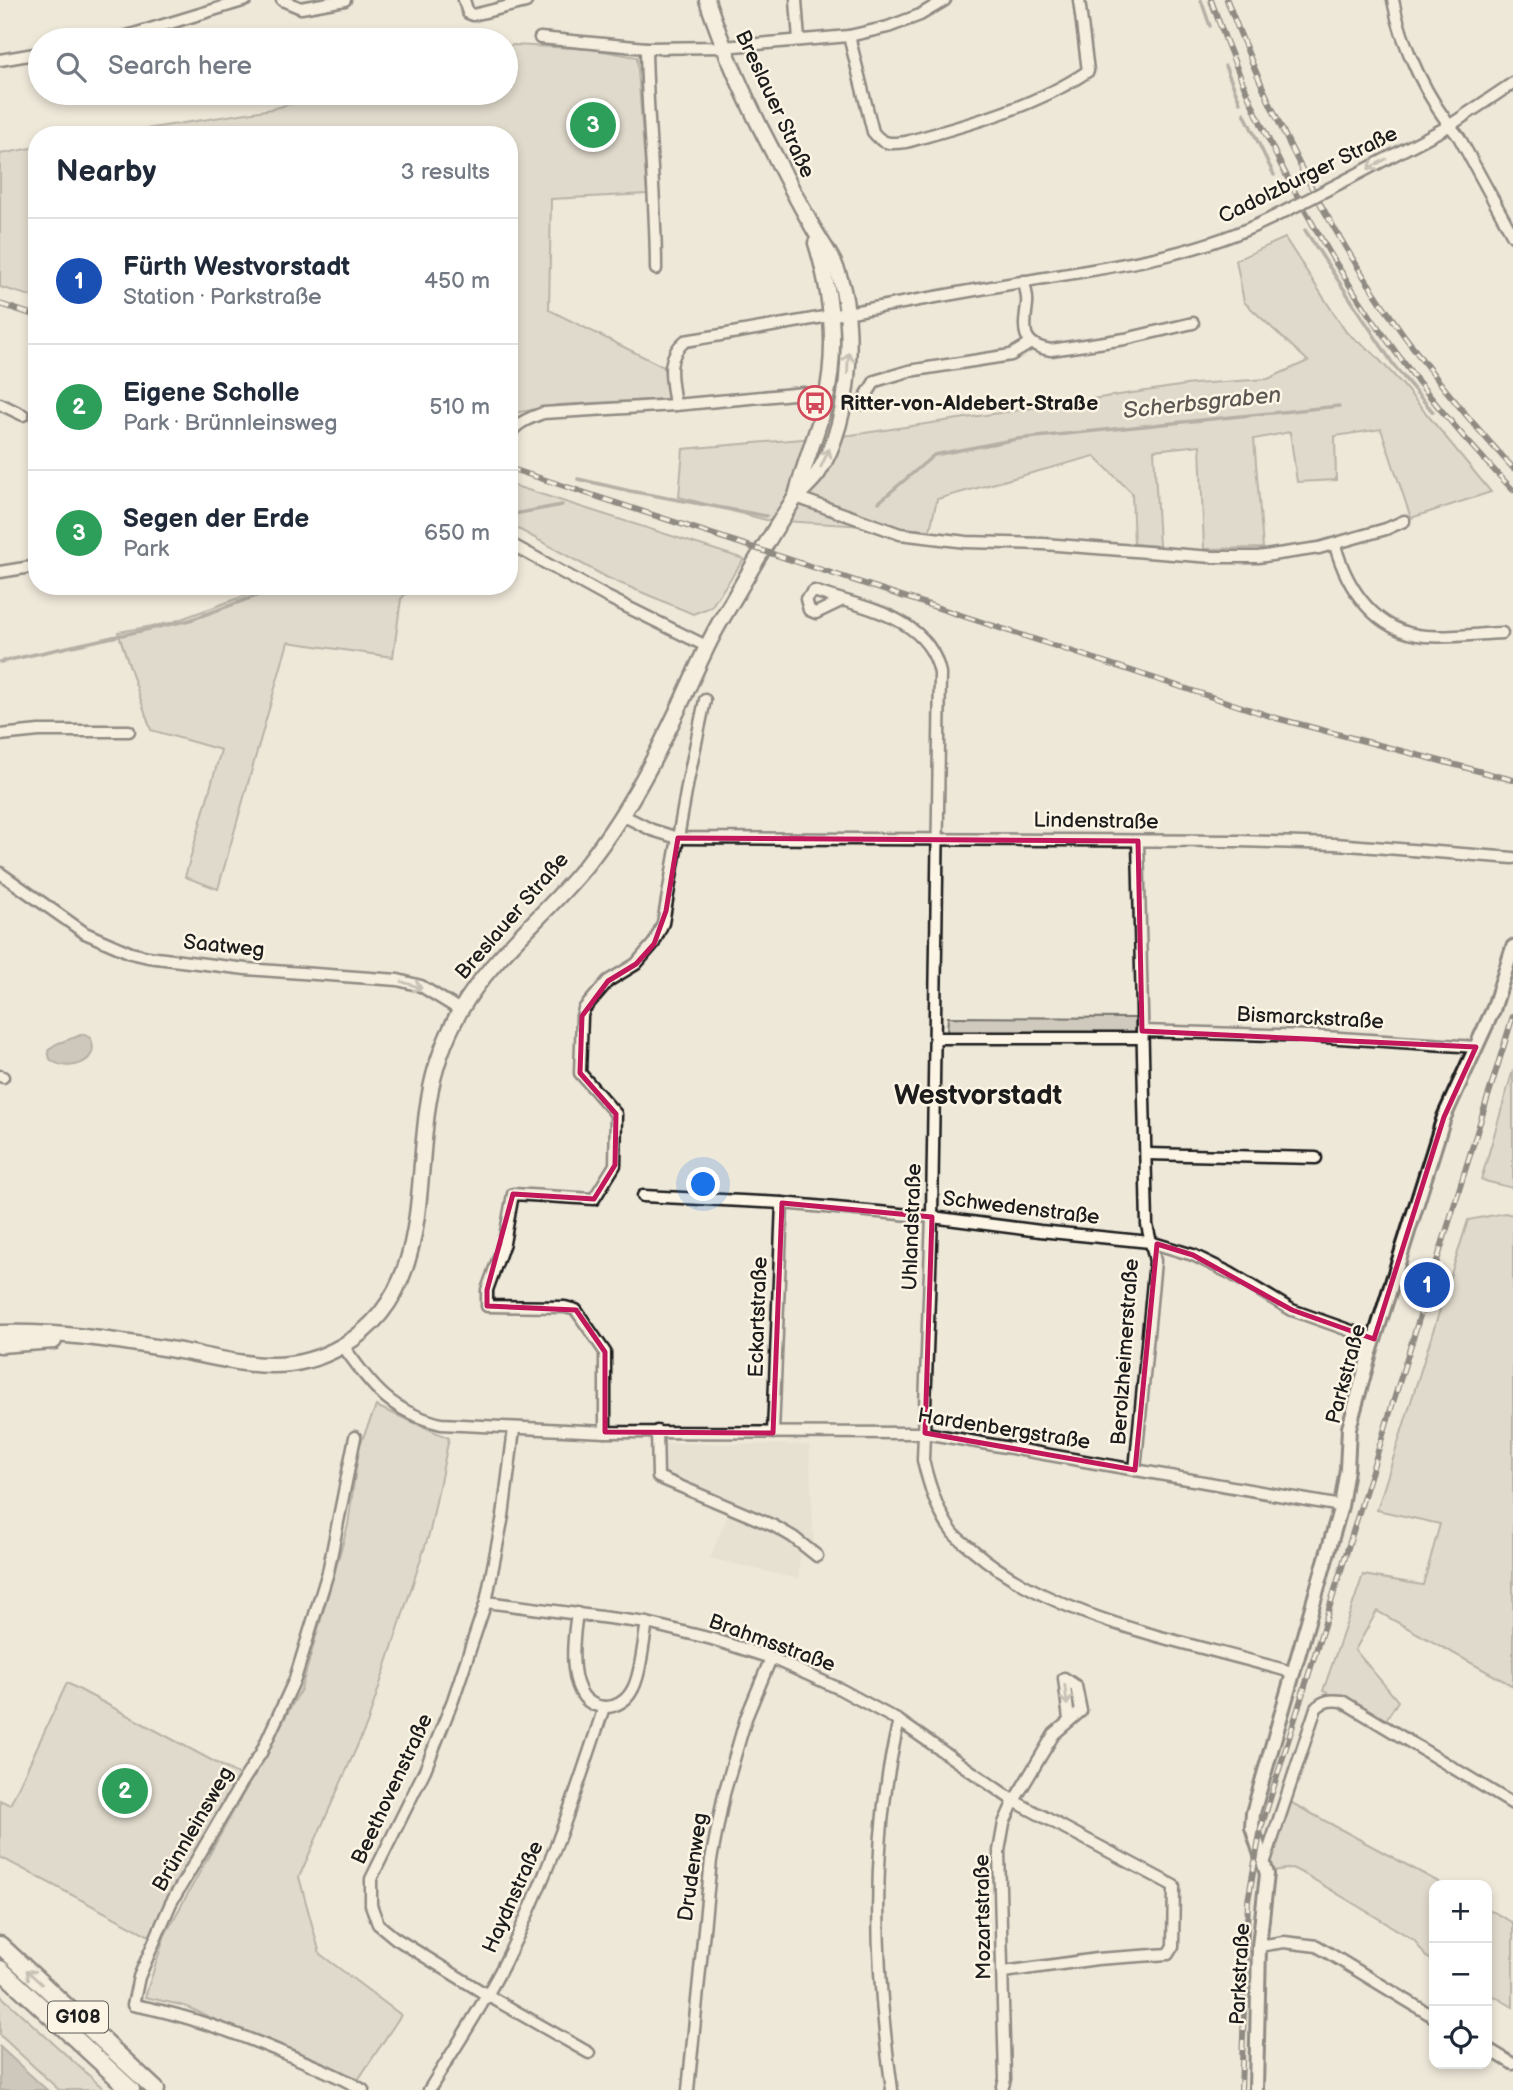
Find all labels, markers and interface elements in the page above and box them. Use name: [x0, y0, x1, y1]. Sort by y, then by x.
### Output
street label: Breslauer Straße: [730, 26, 820, 182]
search box: [28, 28, 518, 105]
icon: search: [52, 48, 90, 86]
text: Search here: [108, 51, 252, 82]
pin: 3: [570, 99, 616, 151]
street label: Cadolzburger Straße: [1215, 121, 1401, 229]
text: Nearby: [56, 154, 156, 190]
text: 3 results: [401, 158, 490, 186]
one-way arrow: [1367, 158, 1388, 171]
text: Fürth Westvorstadt: [123, 252, 350, 283]
text: 1: [74, 267, 84, 295]
text: 450 m: [424, 267, 490, 295]
text: Station · Parkstraße: [123, 283, 322, 311]
one-way arrow: [841, 352, 854, 375]
text: Eigene Scholle: [123, 378, 299, 409]
water label: Scherbsgraben: [1122, 381, 1282, 425]
bus stop icon: Ritter-von-Aldebert-Straße: [796, 384, 834, 422]
place label: Ritter-von-Aldebert-Straße: [840, 391, 1098, 416]
text: 2: [72, 393, 86, 421]
text: 510 m: [429, 393, 490, 421]
text: Park · Brünnleinsweg: [123, 409, 338, 437]
one-way arrow: [819, 448, 832, 469]
text: Segen der Erde: [123, 504, 309, 535]
text: 3: [72, 519, 86, 547]
text: 650 m: [424, 519, 490, 547]
text: Park: [123, 535, 169, 563]
street label: Lindenstraße: [1033, 807, 1159, 835]
street label: Breslauer Straße: [450, 847, 574, 985]
street label: Saatweg: [182, 929, 266, 963]
one-way arrow: [401, 979, 423, 992]
street label: Bismarckstraße: [1236, 1002, 1384, 1034]
district label: Westvorstadt: [894, 1079, 1062, 1112]
street label: Uhlandstraße: [897, 1163, 927, 1291]
your location: [686, 1167, 720, 1201]
street label: Schwedenstraße: [941, 1186, 1101, 1230]
street label: Eckartstraße: [743, 1256, 773, 1378]
street label: Berolzheimerstraße: [1106, 1258, 1144, 1446]
pin: 1: [1404, 1259, 1450, 1311]
street label: Parkstraße: [1321, 1321, 1371, 1427]
street label: Hardenbergstraße: [916, 1403, 1092, 1455]
street label: Brahmsstraße: [705, 1609, 839, 1677]
one-way arrow: [1059, 1684, 1072, 1706]
street label: Beethovenstraße: [346, 1710, 438, 1868]
street label: Brünnleinsweg: [147, 1762, 239, 1896]
pin: 2: [102, 1765, 148, 1817]
street label: Drudenweg: [673, 1811, 713, 1923]
street label: Haydnstraße: [477, 1837, 549, 1957]
street label: Mozartstraße: [969, 1854, 997, 1980]
map controls: [1429, 1880, 1492, 2069]
button: +: [1429, 1880, 1492, 1943]
street label: Parkstraße: [1225, 1922, 1255, 2026]
button: −: [1429, 1943, 1492, 2006]
one-way arrow: [26, 1968, 43, 1985]
road number: G108: [48, 2002, 108, 2033]
button: locate: [1429, 2006, 1492, 2069]

